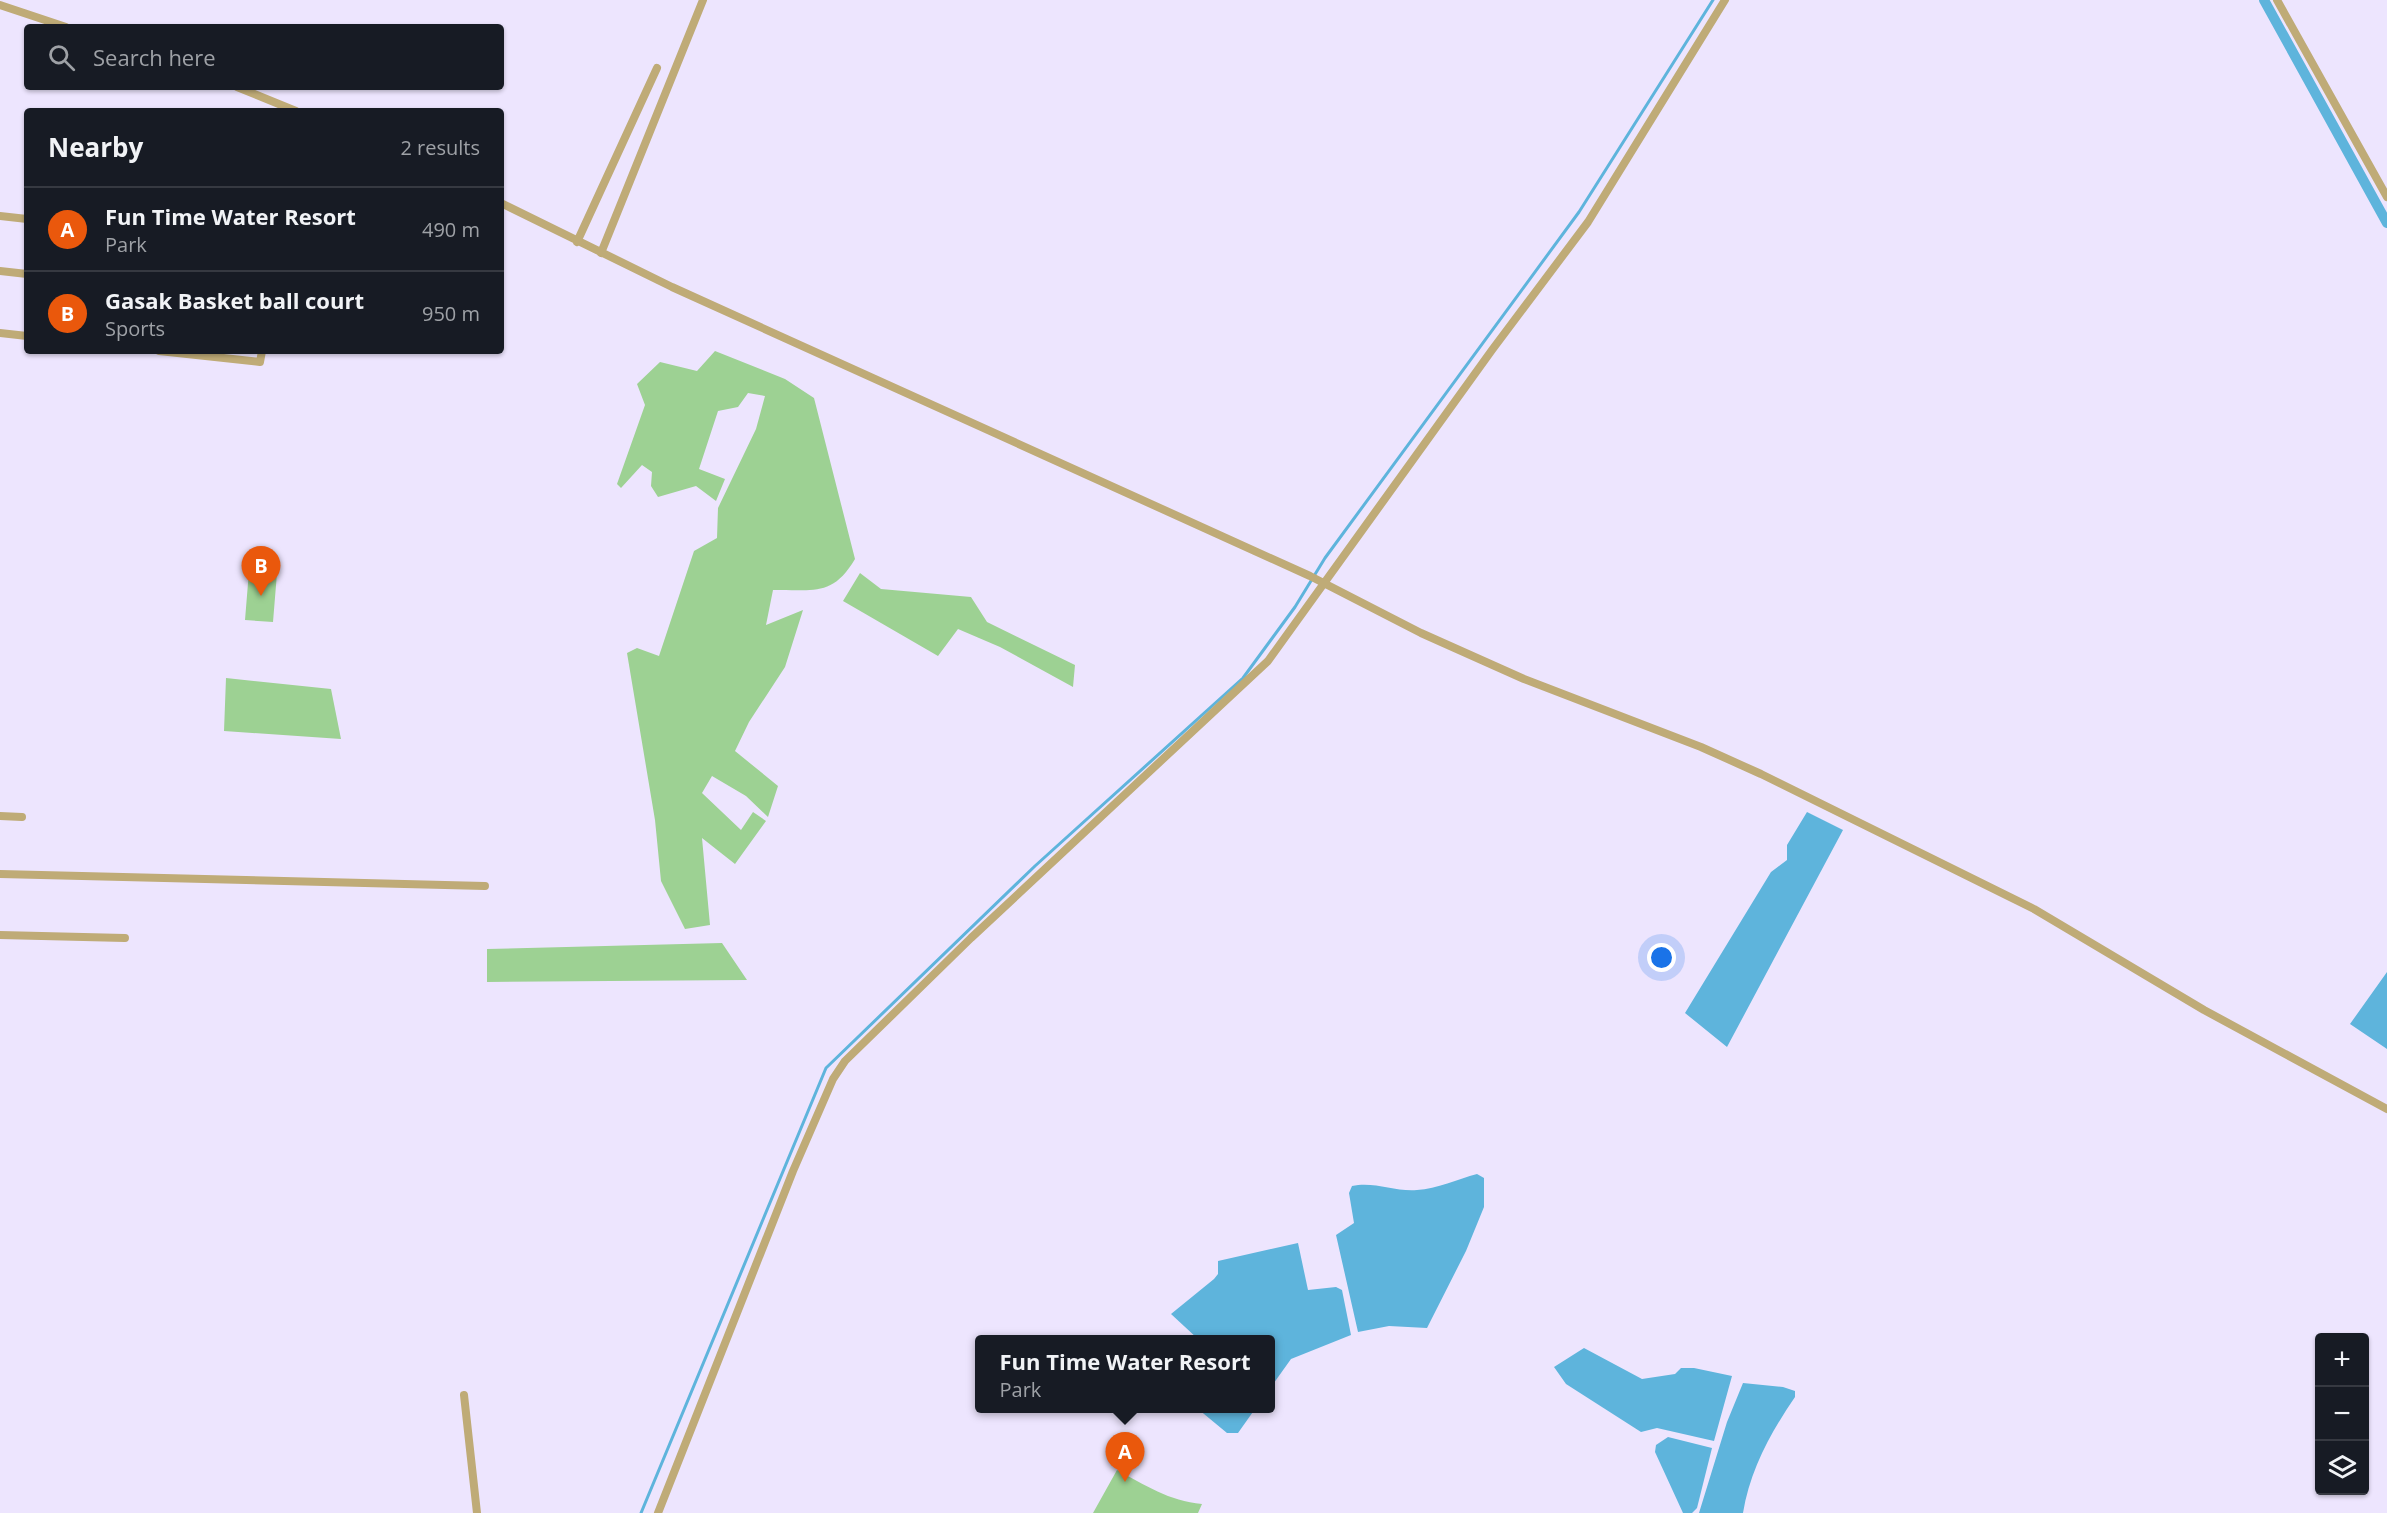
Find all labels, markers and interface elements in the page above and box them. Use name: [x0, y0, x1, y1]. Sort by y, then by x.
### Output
search box: [24, 24, 504, 90]
icon: search: [45, 41, 78, 74]
text: Search here: [93, 42, 216, 72]
text: Nearby: [48, 129, 143, 165]
text: 2 results: [400, 134, 480, 161]
text: Fun Time Water Resort: [105, 201, 356, 231]
text: A: [61, 216, 74, 243]
text: 490 m: [422, 216, 480, 243]
text: Park: [105, 231, 147, 258]
text: Gasak Basket ball court: [105, 285, 364, 315]
text: B: [61, 300, 74, 327]
text: 950 m: [422, 300, 480, 327]
text: Sports: [105, 315, 165, 342]
pin: B: [242, 546, 280, 596]
your location: [1647, 943, 1676, 972]
map controls: [2315, 1333, 2369, 1495]
button: +: [2315, 1333, 2369, 1387]
popup: [975, 1335, 1275, 1413]
text: Fun Time Water Resort: [1000, 1346, 1250, 1376]
text: Park: [1000, 1376, 1041, 1403]
button: −: [2315, 1387, 2369, 1441]
pin: A: [1106, 1432, 1144, 1482]
button: layers: [2315, 1441, 2369, 1495]

